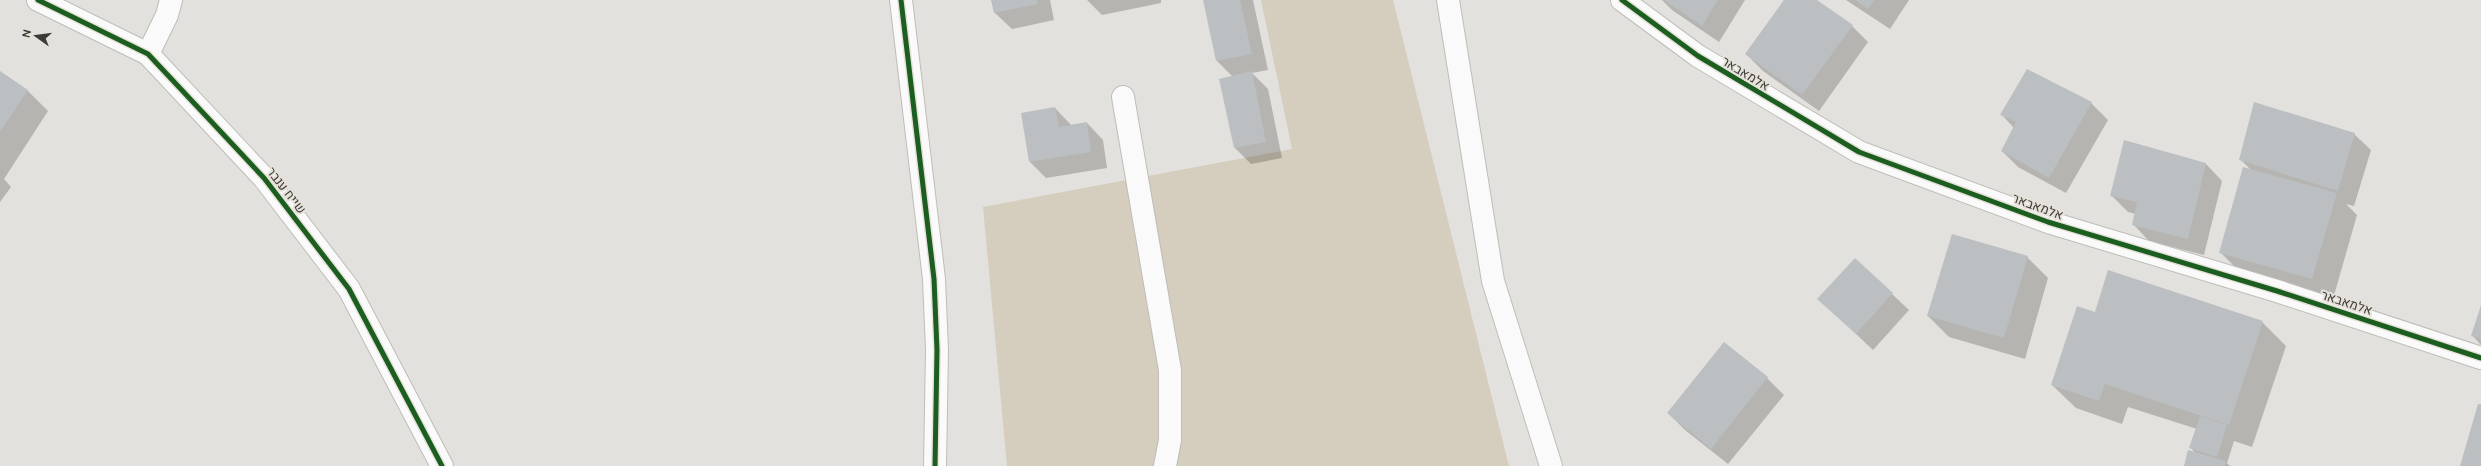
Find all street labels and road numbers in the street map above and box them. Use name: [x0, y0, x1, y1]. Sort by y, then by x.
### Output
street label: אלמאבאר: [1720, 53, 1772, 93]
street label: שייח ענבר: [265, 164, 309, 216]
street label: אלמאבאר: [2011, 190, 2065, 222]
street label: אלמאבאר: [2320, 287, 2374, 317]

